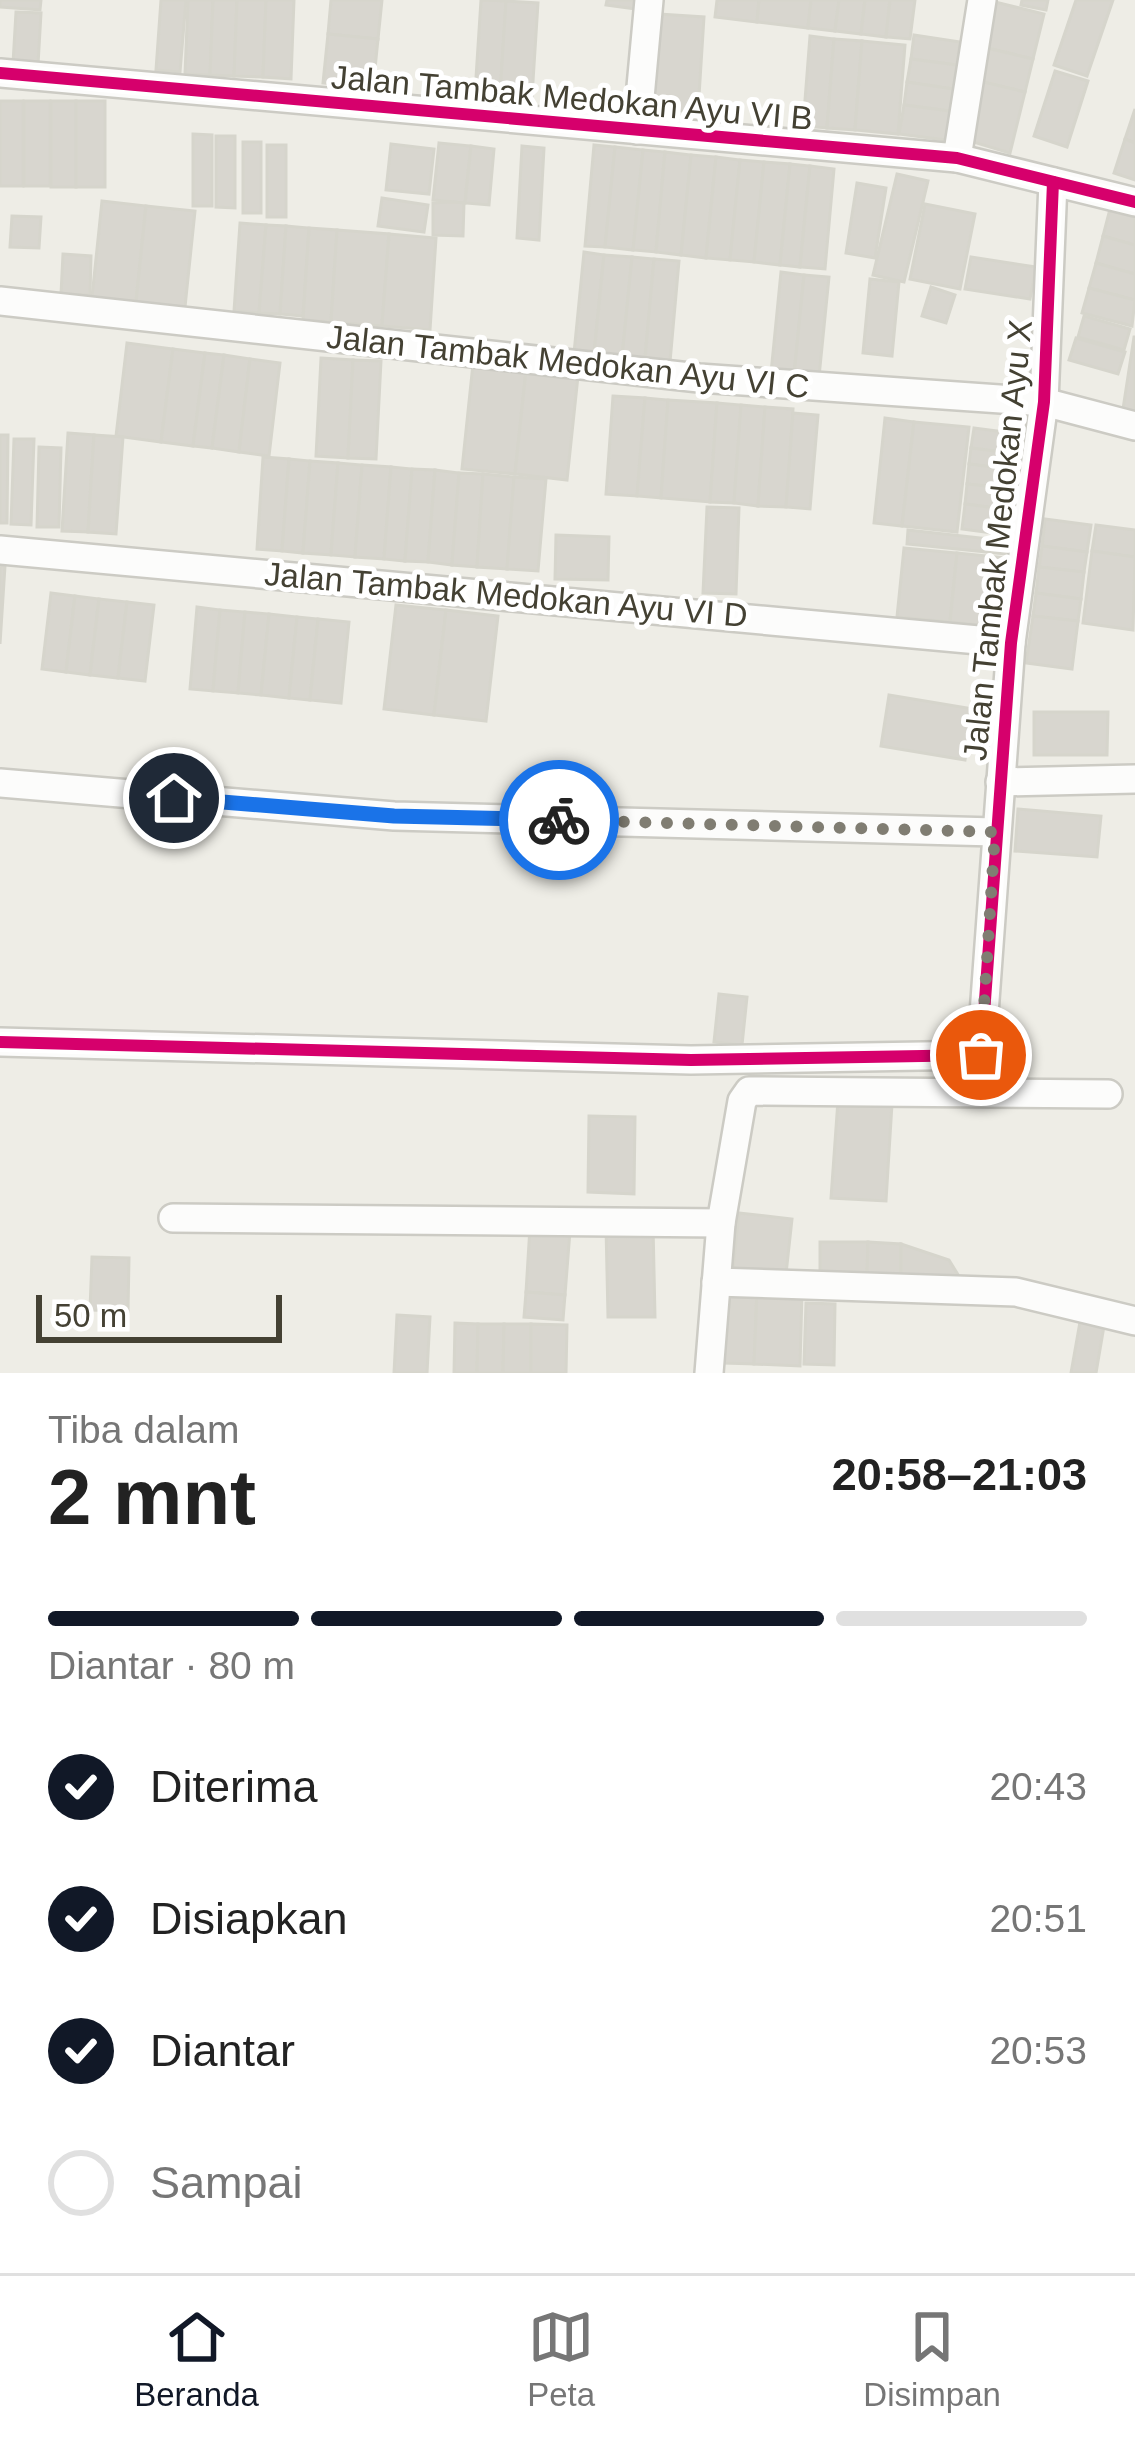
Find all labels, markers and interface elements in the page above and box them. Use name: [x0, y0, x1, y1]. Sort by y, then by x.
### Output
street label: Jalan Tambak Medokan Ayu VI B: [330, 58, 814, 137]
street label: Jalan Tambak Medokan Ayu VI C: [325, 318, 811, 405]
street label: Jalan Tambak Medokan Ayu X: [956, 318, 1039, 762]
street label: Jalan Tambak Medokan Ayu VI D: [263, 555, 749, 634]
pin: [123, 747, 225, 849]
courier: [499, 760, 619, 880]
icon: home: [141, 765, 207, 831]
icon: bike: [526, 787, 592, 853]
pin: [930, 1004, 1032, 1106]
icon: bag: [948, 1022, 1014, 1088]
scale bar: [36, 1289, 282, 1342]
text: 50 m: [54, 1297, 127, 1334]
text: Tiba dalam: [48, 1408, 239, 1451]
text: 20:58–21:03: [832, 1449, 1087, 1500]
text: 2 mnt: [48, 1453, 256, 1541]
text: Diantar · 80 m: [48, 1644, 295, 1687]
icon: check: [48, 1754, 114, 1820]
text: Diterima: [150, 1761, 318, 1812]
text: 20:43: [989, 1765, 1087, 1808]
icon: check: [48, 1886, 114, 1952]
text: Disiapkan: [150, 1893, 348, 1944]
text: 20:51: [989, 1897, 1087, 1940]
icon: check: [48, 2018, 114, 2084]
text: Diantar: [150, 2025, 295, 2076]
text: 20:53: [989, 2029, 1087, 2072]
text: Sampai: [150, 2157, 303, 2208]
tab: Beranda: [134, 2304, 259, 2414]
tab: Peta: [527, 2304, 595, 2414]
tab: Disimpan: [863, 2304, 1001, 2414]

